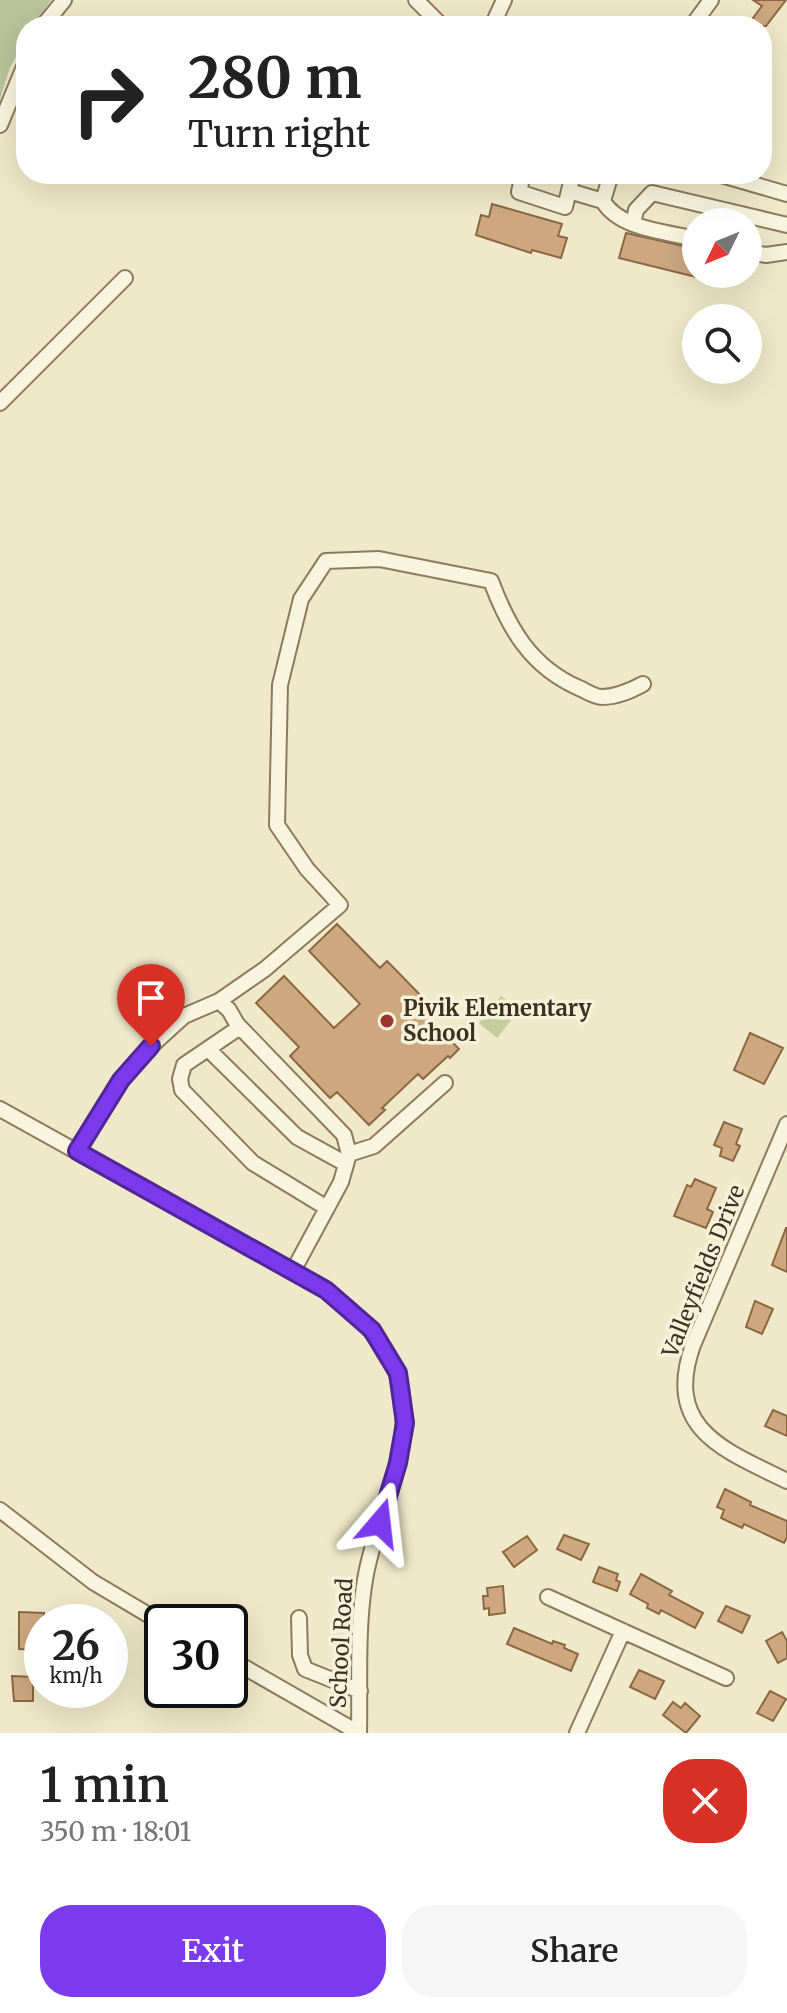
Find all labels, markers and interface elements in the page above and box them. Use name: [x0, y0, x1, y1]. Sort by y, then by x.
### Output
text: 280 m: [188, 43, 362, 113]
icon: right: [56, 48, 160, 152]
text: Turn right: [188, 112, 370, 157]
north arrow: [682, 208, 762, 288]
map controls: [682, 208, 762, 384]
button: search: [682, 304, 762, 384]
pin: [117, 964, 185, 1046]
icon: arrive: [129, 976, 173, 1020]
place label: Pivik Elementary School: [403, 994, 593, 1047]
marker: Pivik Elementary School: [378, 1012, 396, 1030]
street label: Valleyfields Drive: [655, 1181, 750, 1362]
position arrow: [338, 1481, 422, 1565]
street label: School Road: [324, 1577, 358, 1709]
speed limit sign: 30: [144, 1604, 248, 1708]
text: 26: [52, 1621, 100, 1671]
text: km/h: [50, 1663, 102, 1688]
text: 1 min: [40, 1755, 169, 1815]
button: close: [663, 1759, 747, 1843]
text: 350 m · 18:01: [40, 1815, 191, 1848]
button: Exit: [40, 1905, 386, 1997]
button: Share: [402, 1905, 747, 1997]

